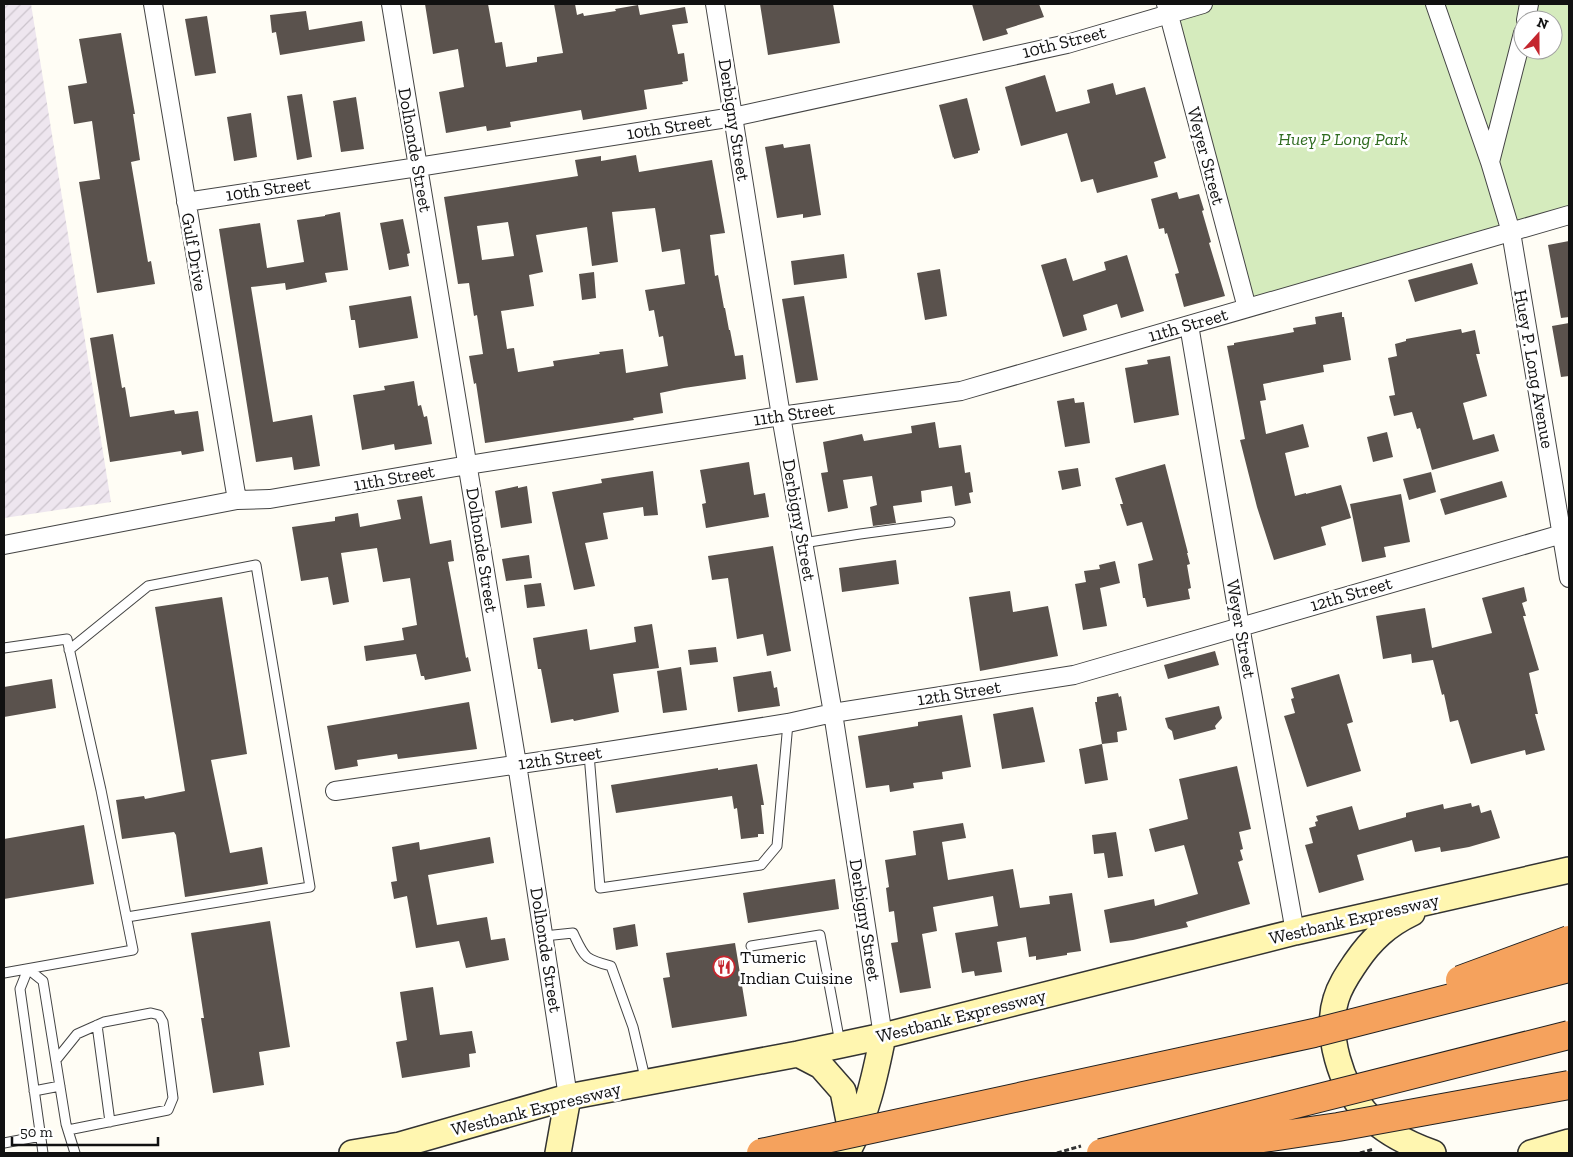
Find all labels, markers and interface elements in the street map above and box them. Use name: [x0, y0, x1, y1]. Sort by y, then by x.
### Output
north arrow: [1513, 10, 1563, 60]
text: N: [1534, 13, 1551, 33]
street label: 10th Street: [1020, 21, 1108, 63]
street label: Derbigny Street: [713, 57, 755, 183]
street label: Dolhonde Street: [393, 86, 437, 214]
street label: Weyer Street: [1182, 105, 1230, 208]
street label: 10th Street: [625, 109, 713, 145]
park label: Huey P Long Park: [1278, 128, 1408, 150]
street label: 10th Street: [224, 172, 312, 206]
street label: Gulf Drive: [176, 211, 212, 293]
street label: Huey P. Long Avenue: [1509, 288, 1559, 450]
street label: 11th Street: [1146, 303, 1231, 347]
street label: 11th Street: [752, 397, 836, 431]
street label: Derbigny Street: [777, 457, 821, 583]
street label: 11th Street: [352, 460, 437, 496]
street label: Dolhonde Street: [461, 486, 503, 614]
street label: 12th Street: [1307, 572, 1395, 616]
street label: Weyer Street: [1221, 578, 1261, 681]
street label: 12th Street: [916, 675, 1003, 710]
street label: 12th Street: [517, 741, 604, 775]
street label: Derbigny Street: [844, 857, 886, 983]
street label: Dolhonde Street: [525, 886, 567, 1014]
street label: Westbank Expressway: [1267, 889, 1442, 949]
place label: Tumeric Indian Cuisine: [740, 946, 853, 989]
restaurant icon: Tumeric Indian Cuisine: [712, 955, 736, 979]
street label: Westbank Expressway: [874, 984, 1049, 1048]
street label: Westbank Expressway: [449, 1077, 624, 1141]
scale bar: [12, 1114, 159, 1146]
text: 50 m: [20, 1123, 53, 1141]

